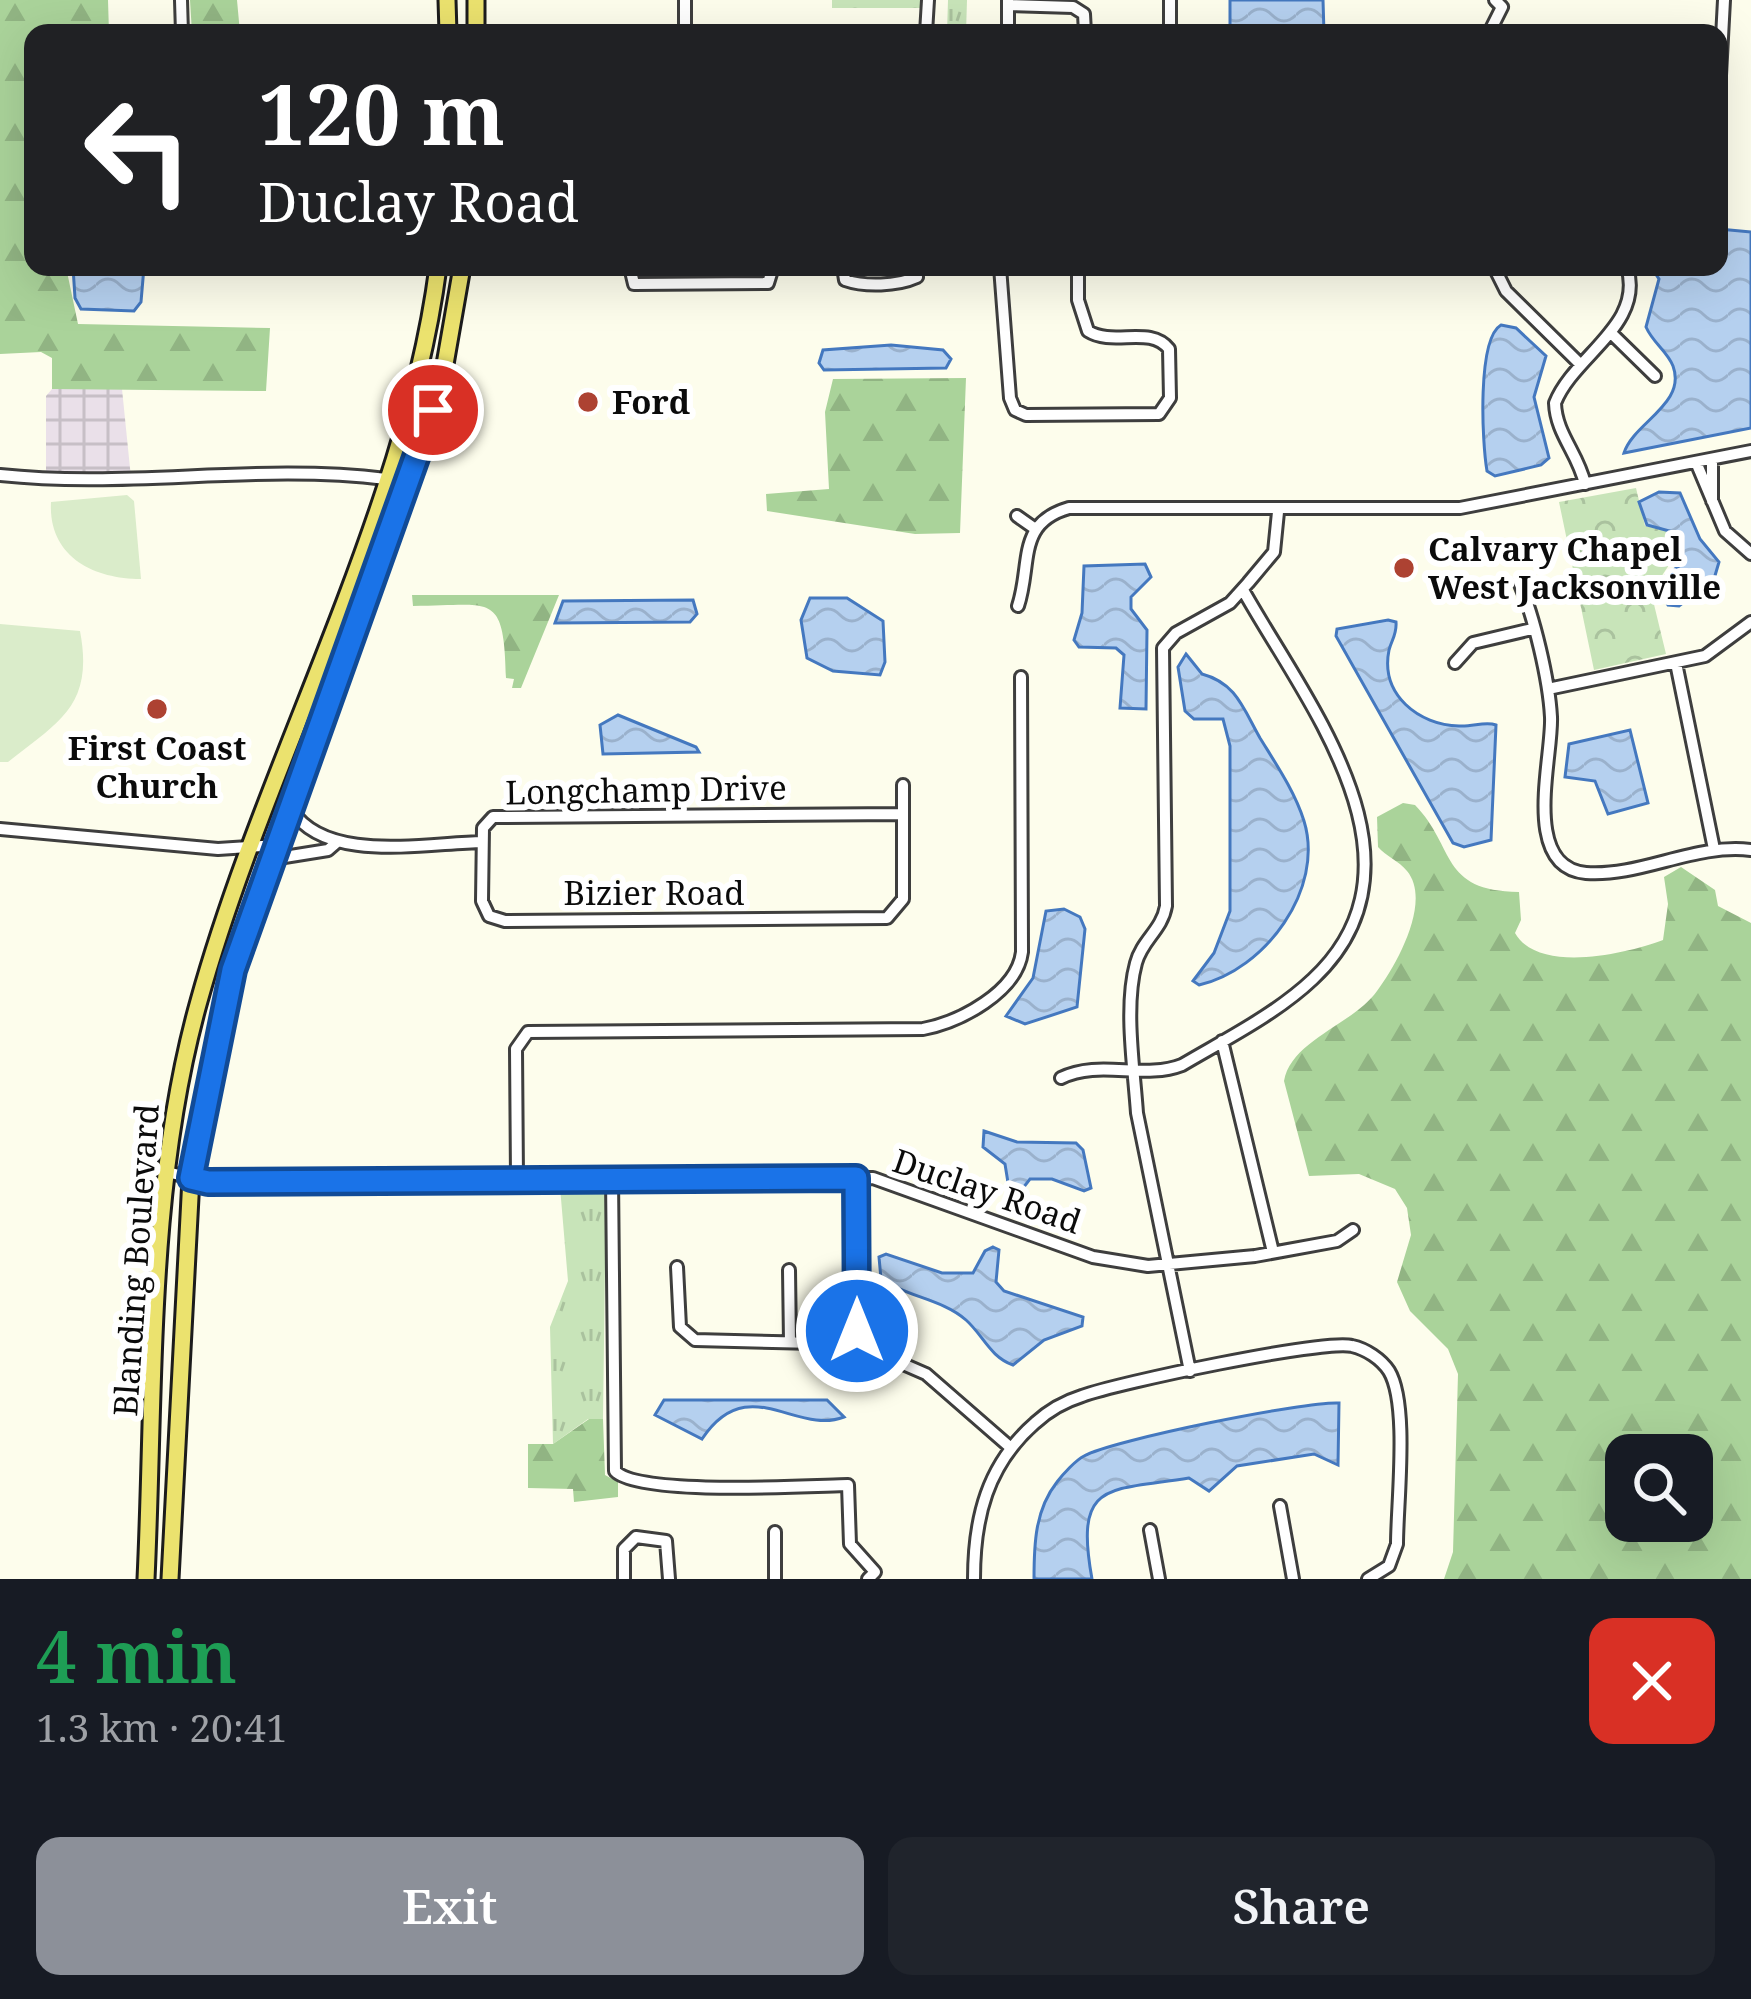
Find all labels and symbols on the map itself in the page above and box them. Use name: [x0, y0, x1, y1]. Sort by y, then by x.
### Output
pin: [382, 359, 484, 461]
place label: Ford: [612, 379, 690, 424]
marker: Ford: [575, 389, 601, 415]
place label: Calvary Chapel West Jacksonville: [1428, 526, 1721, 609]
marker: Calvary Chapel West Jacksonville: [1391, 555, 1417, 581]
marker: First Coast Church: [144, 696, 170, 722]
place label: First Coast Church: [68, 725, 246, 808]
street label: Longchamp Drive: [505, 765, 787, 814]
street label: Bizier Road: [564, 870, 744, 915]
street label: Blanding Boulevard: [102, 1102, 169, 1418]
street label: Duclay Road: [887, 1137, 1087, 1244]
position arrow: [794, 1268, 920, 1394]

